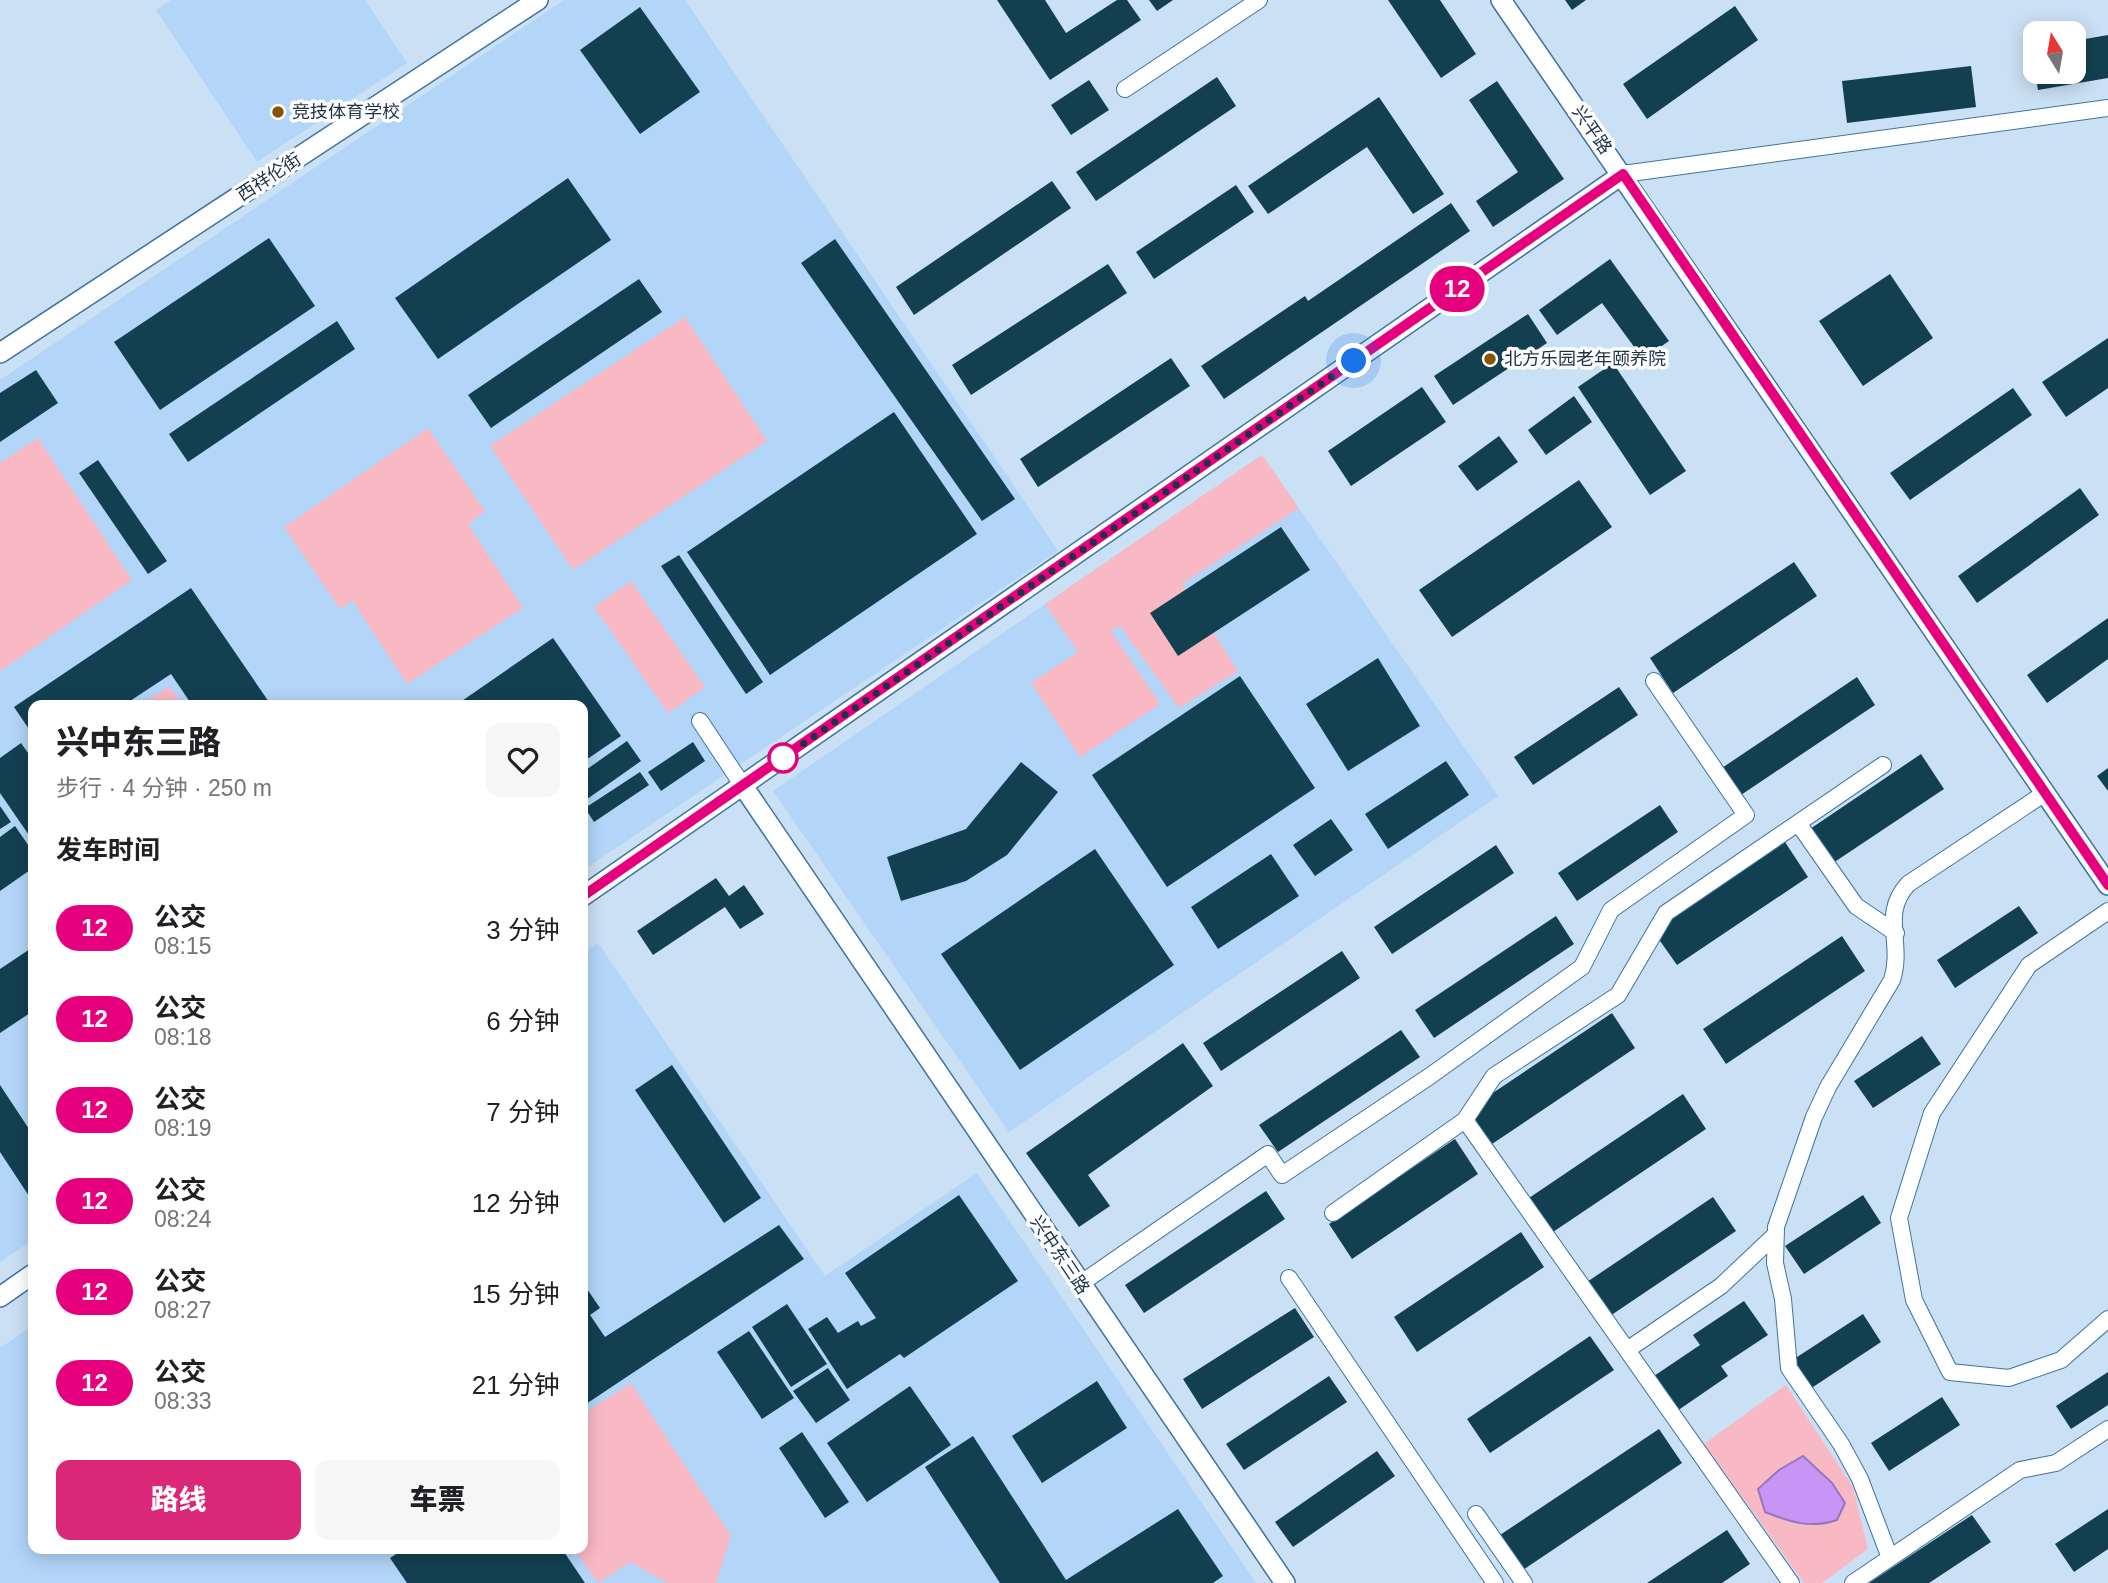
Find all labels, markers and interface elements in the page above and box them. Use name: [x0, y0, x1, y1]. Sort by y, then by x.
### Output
north arrow: [2023, 21, 2086, 84]
map controls: [2023, 21, 2086, 84]
place label: 竞技体育学校: [292, 102, 400, 122]
street label: 兴平路: [1568, 102, 1616, 158]
marker: 竞技体育学校: [270, 104, 286, 120]
street label: 西祥伦街: [233, 149, 305, 205]
line badge: 12: [1426, 266, 1488, 312]
text: 12: [1444, 275, 1470, 302]
your location: [1336, 343, 1371, 378]
place label: 北方乐园老年颐养院: [1504, 349, 1666, 369]
marker: 北方乐园老年颐养院: [1482, 351, 1498, 367]
button: heart: [486, 723, 560, 797]
text: 兴中东三路: [56, 724, 221, 761]
unlabelled marker: [768, 743, 798, 773]
text: 步行 · 4 分钟 · 250 m: [56, 775, 272, 801]
text: 发车时间: [56, 835, 160, 865]
text: 公交: [154, 902, 206, 932]
text: 12: [81, 914, 108, 941]
text: 3 分钟: [486, 915, 560, 945]
text: 08:15: [154, 933, 212, 959]
text: 公交: [154, 993, 206, 1023]
text: 12: [81, 1005, 108, 1032]
text: 6 分钟: [486, 1006, 560, 1036]
text: 08:18: [154, 1024, 212, 1050]
text: 公交: [154, 1084, 206, 1114]
text: 12: [81, 1096, 108, 1123]
text: 7 分钟: [486, 1097, 560, 1127]
text: 08:19: [154, 1115, 212, 1141]
text: 公交: [154, 1175, 206, 1205]
text: 12: [81, 1187, 108, 1214]
text: 12 分钟: [472, 1188, 560, 1218]
text: 08:24: [154, 1206, 212, 1232]
street label: 兴中东三路: [1027, 1212, 1093, 1298]
text: 公交: [154, 1266, 206, 1296]
text: 12: [81, 1278, 108, 1305]
text: 15 分钟: [472, 1279, 560, 1309]
text: 08:27: [154, 1297, 212, 1323]
text: 公交: [154, 1357, 206, 1387]
text: 12: [81, 1369, 108, 1396]
text: 21 分钟: [472, 1370, 560, 1400]
text: 08:33: [154, 1388, 212, 1414]
button: 路线: [56, 1460, 301, 1540]
button: 车票: [315, 1460, 560, 1540]

